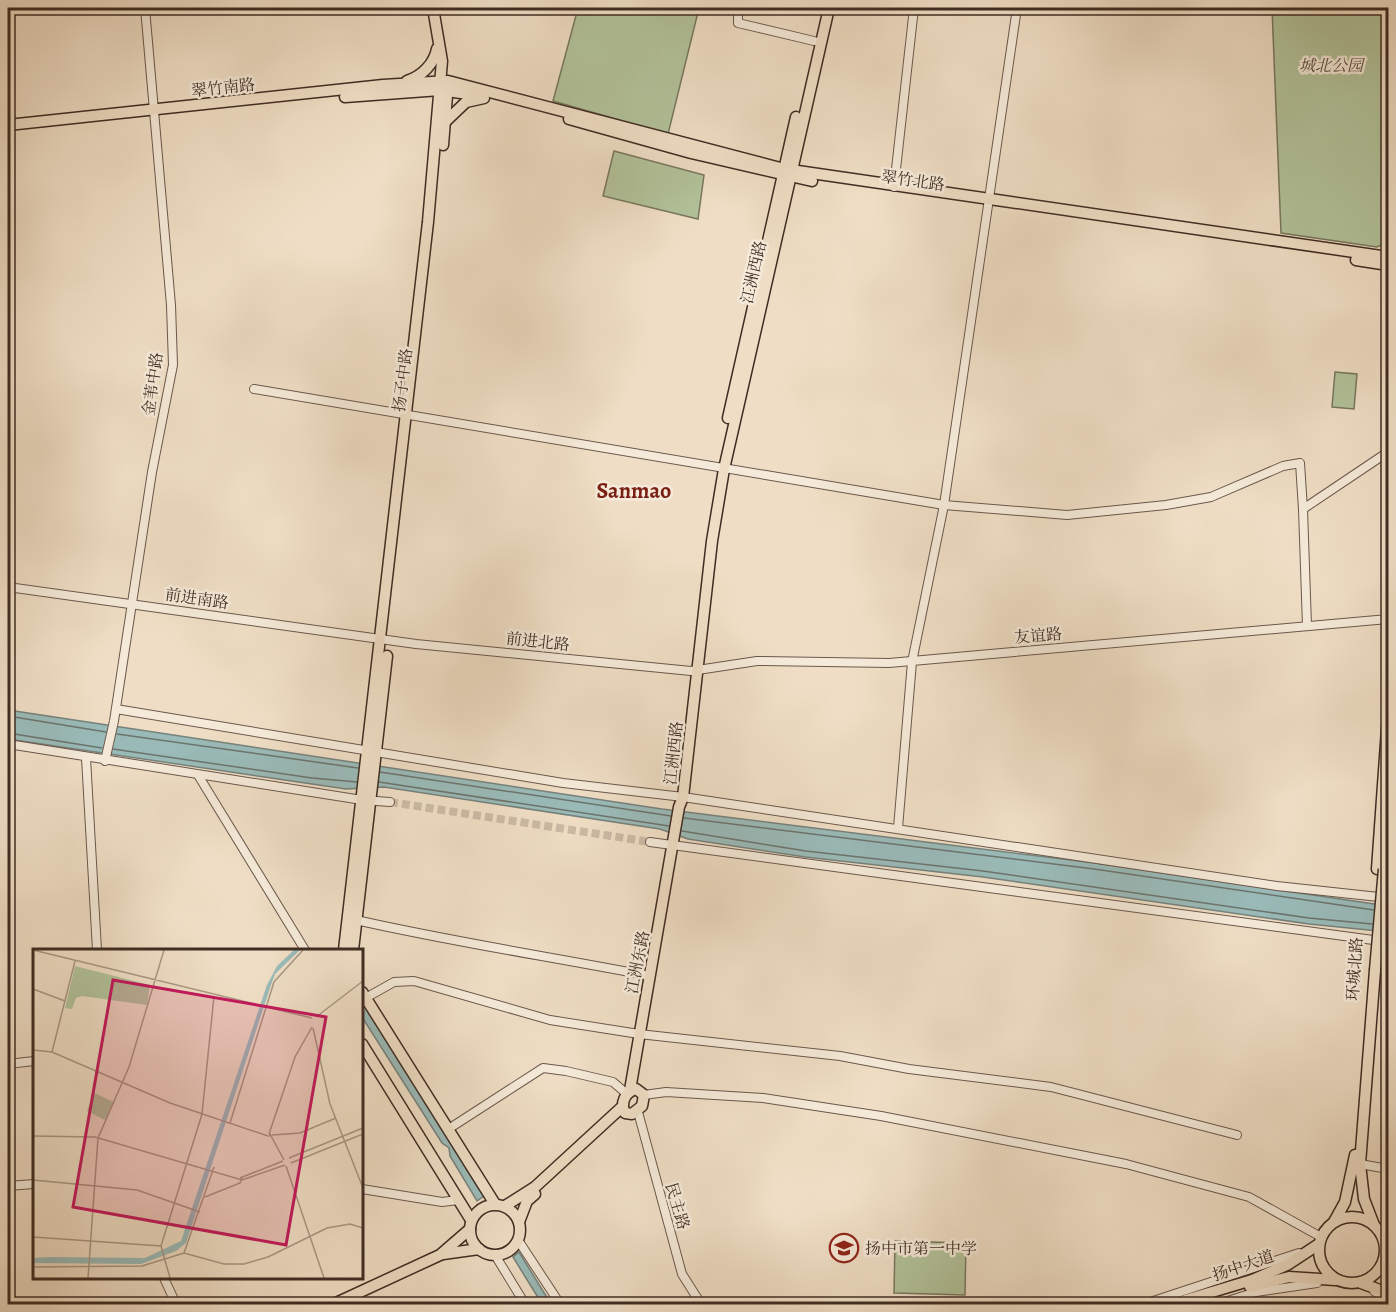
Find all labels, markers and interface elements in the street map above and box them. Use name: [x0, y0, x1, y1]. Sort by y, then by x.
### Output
park label: 城北公园: [1299, 55, 1366, 77]
street label: 翠竹南路: [190, 74, 256, 102]
street label: 翠竹北路: [880, 166, 946, 196]
street label: 江洲西路: [736, 239, 772, 306]
street label: 扬子中路: [388, 347, 418, 413]
street label: 金苇中路: [138, 351, 168, 417]
district label: Sanmao: [597, 476, 671, 506]
street label: 前进南路: [164, 584, 230, 614]
street label: 友谊路: [1013, 623, 1063, 649]
street label: 前进北路: [505, 628, 571, 656]
street label: 江洲西路: [660, 720, 688, 786]
street label: 江洲东路: [621, 929, 655, 996]
street label: 环城北路: [1342, 936, 1368, 1002]
inset map: [33, 949, 363, 1279]
street label: 民主路: [660, 1180, 694, 1232]
school or university icon: 扬中市第一中学: [828, 1232, 860, 1264]
place label: 扬中市第一中学: [865, 1238, 977, 1260]
street label: 扬中大道: [1209, 1245, 1277, 1287]

